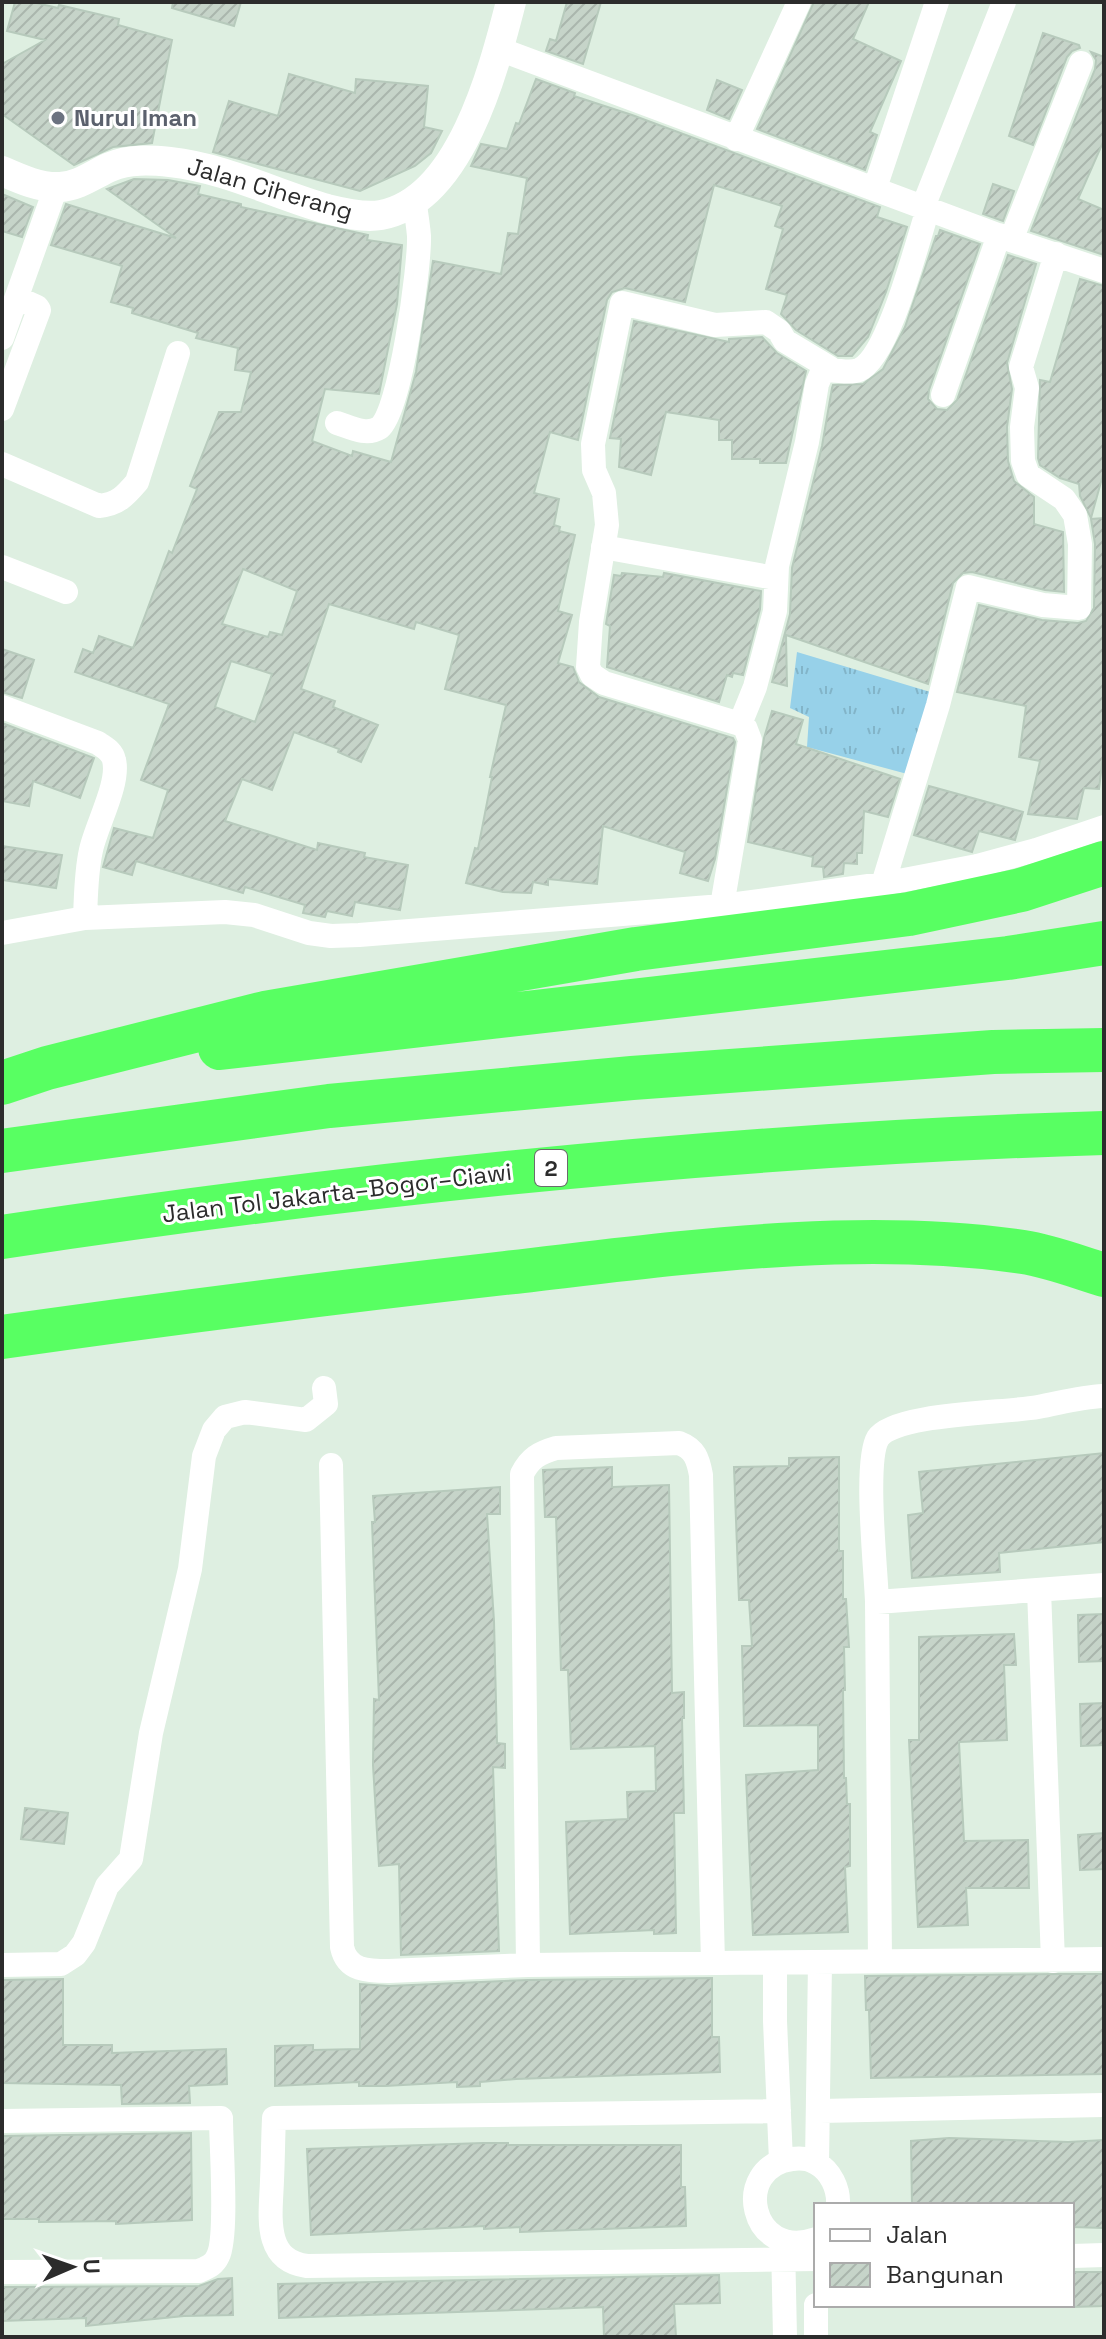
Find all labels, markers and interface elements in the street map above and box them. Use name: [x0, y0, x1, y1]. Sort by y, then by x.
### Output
place label: Nurul Iman: [74, 102, 197, 133]
marker: Nurul Iman: [49, 109, 67, 127]
street label: Jalan Ciherang: [184, 150, 356, 227]
road number: 2: [535, 1150, 567, 1186]
street label: Jalan Tol Jakarta–Bogor–Ciawi: [160, 1156, 514, 1229]
legend: [814, 2203, 1074, 2307]
text: Jalan: [886, 2219, 948, 2250]
north arrow: [32, 2227, 112, 2307]
text: U: [78, 2258, 106, 2274]
text: Bangunan: [886, 2259, 1004, 2290]

